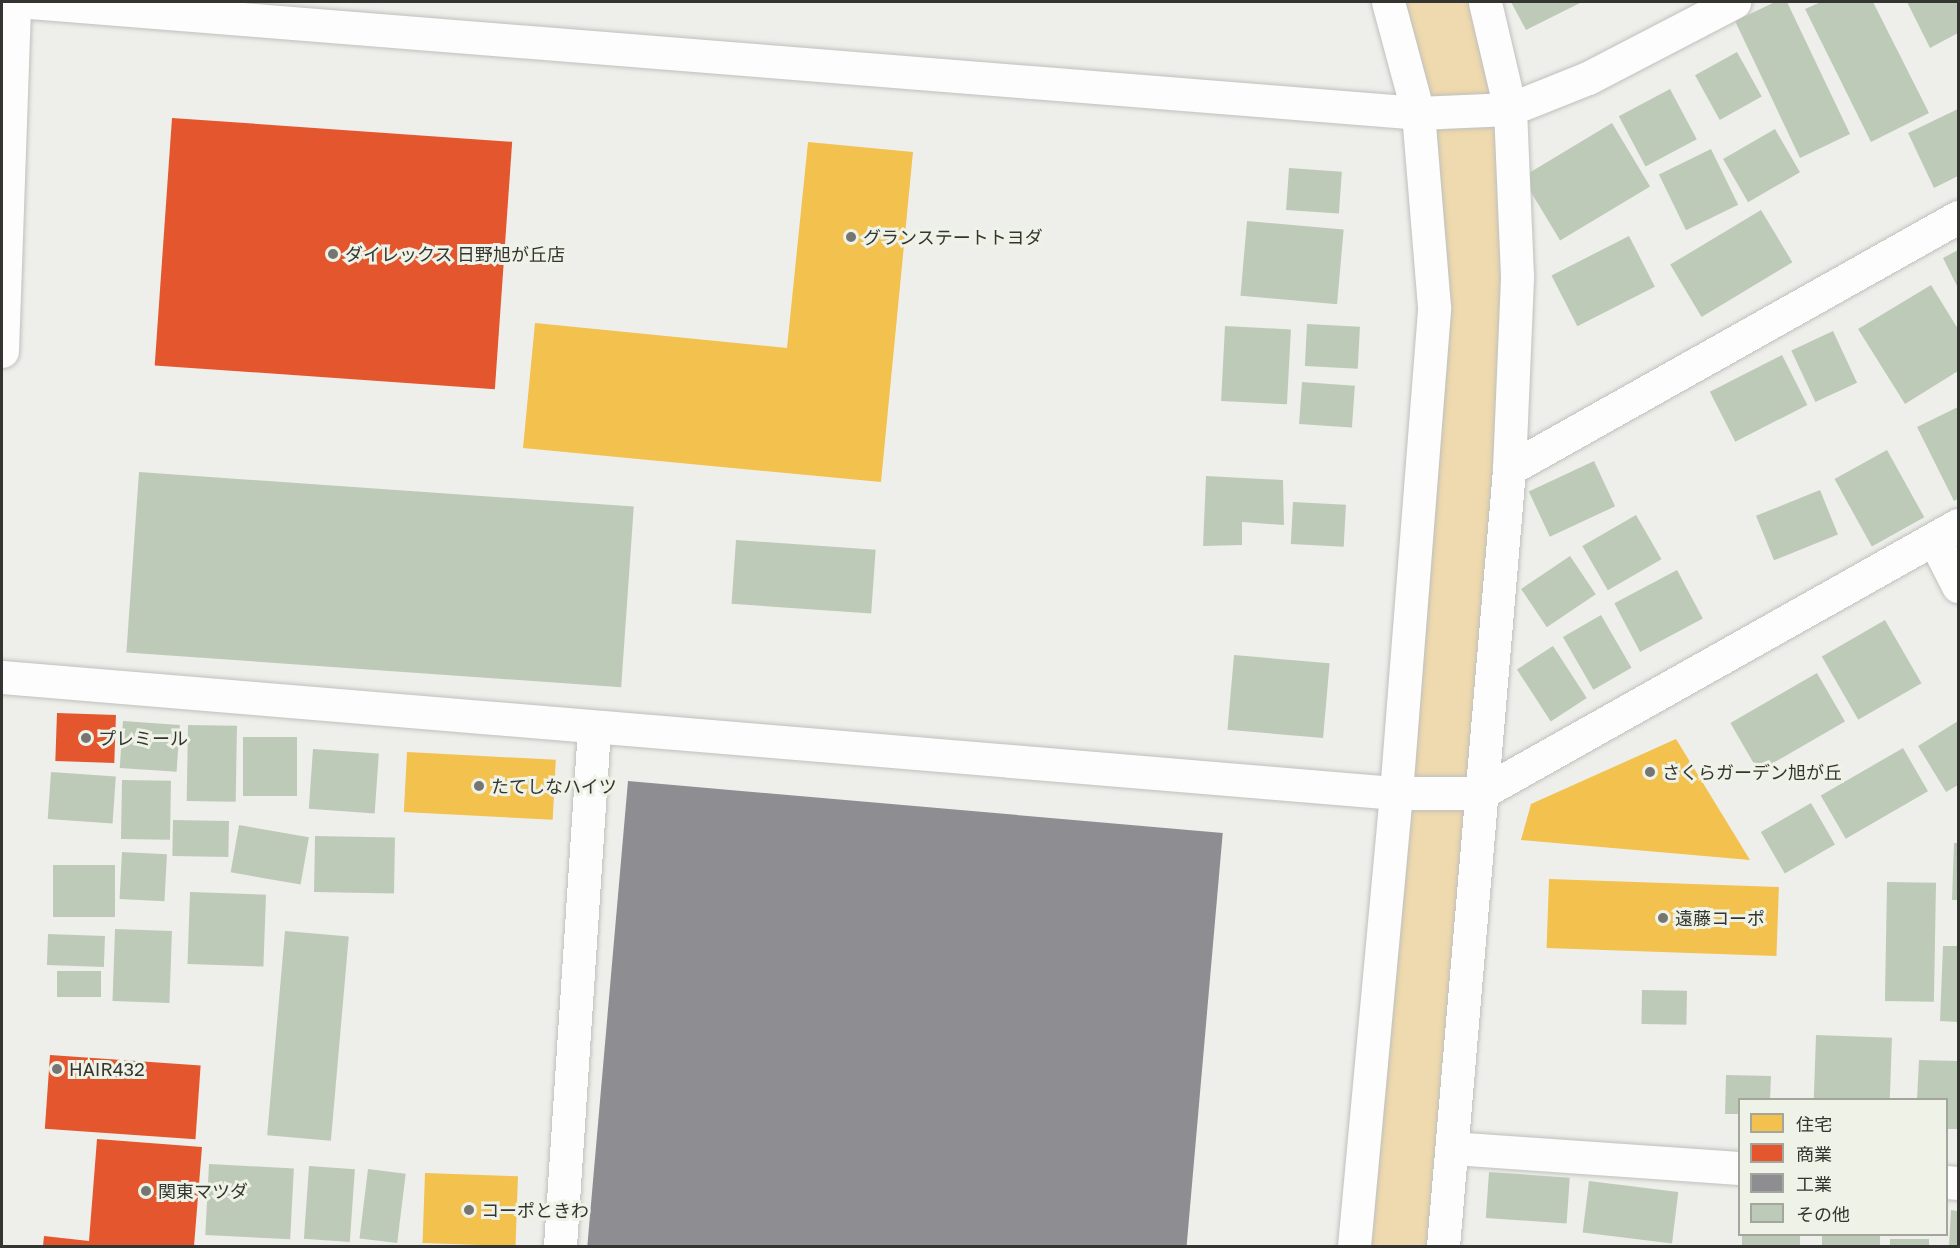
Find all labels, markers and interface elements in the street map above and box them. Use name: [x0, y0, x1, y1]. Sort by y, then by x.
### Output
place label: グランステートトヨダ: [863, 226, 1043, 248]
marker: グランステートトヨダ: [844, 230, 858, 244]
place label: ダイレックス 日野旭が丘店: [345, 243, 565, 265]
marker: ダイレックス 日野旭が丘店: [326, 247, 340, 261]
place label: プレミール: [98, 727, 188, 749]
marker: プレミール: [79, 731, 93, 745]
place label: さくらガーデン旭が丘: [1662, 761, 1842, 783]
marker: さくらガーデン旭が丘: [1643, 765, 1657, 779]
place label: たてしなハイツ: [491, 775, 617, 797]
marker: たてしなハイツ: [472, 779, 486, 793]
place label: 遠藤コーポ: [1675, 907, 1765, 929]
marker: 遠藤コーポ: [1656, 911, 1670, 925]
place label: HAIR432: [69, 1058, 145, 1080]
marker: HAIR432: [50, 1062, 64, 1076]
legend: [1738, 1098, 1948, 1236]
text: 住宅: [1796, 1113, 1832, 1135]
text: 商業: [1796, 1143, 1832, 1165]
text: 工業: [1796, 1173, 1832, 1195]
place label: 関東マツダ: [158, 1180, 248, 1202]
marker: 関東マツダ: [139, 1184, 153, 1198]
place label: コーポときわ: [481, 1199, 589, 1221]
marker: コーポときわ: [462, 1203, 476, 1217]
text: その他: [1796, 1203, 1850, 1225]

